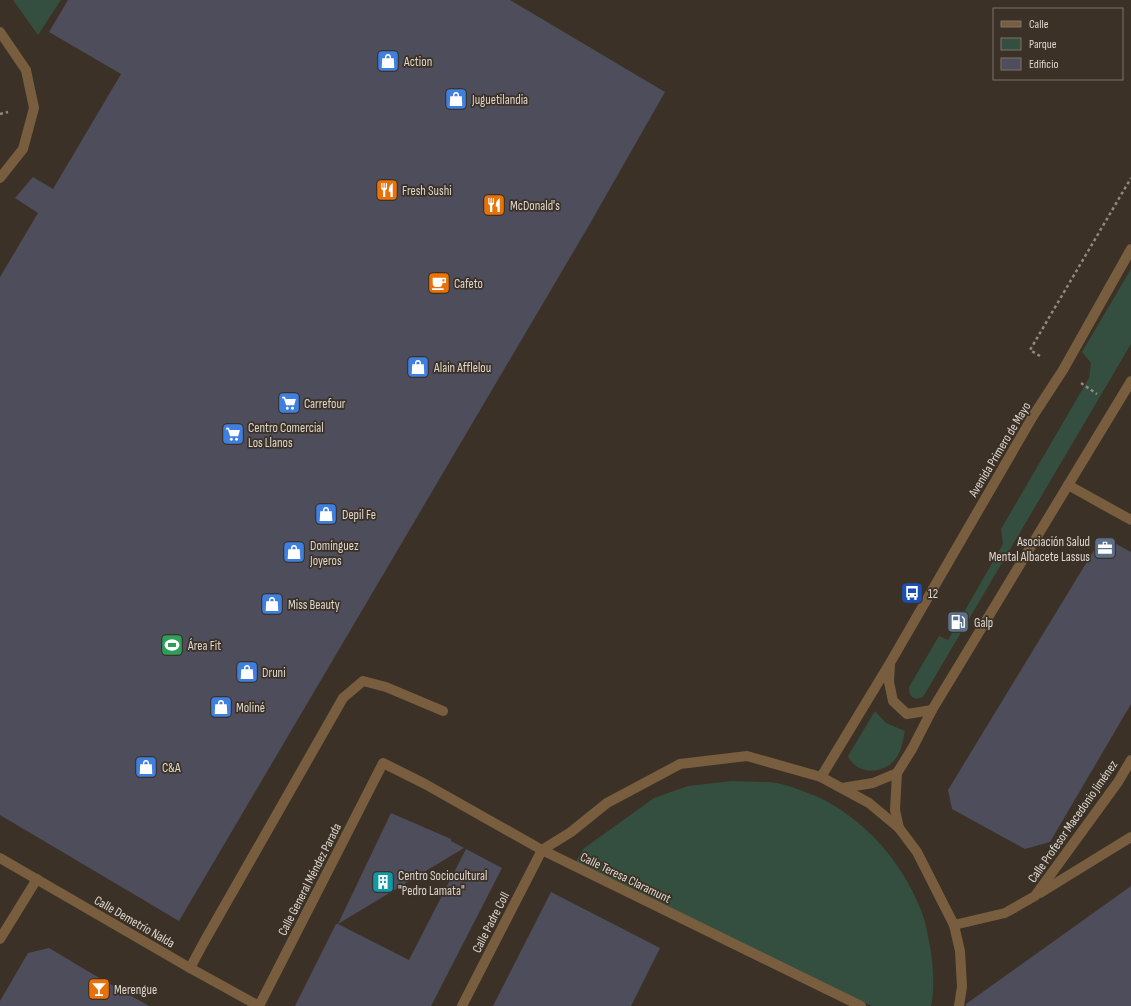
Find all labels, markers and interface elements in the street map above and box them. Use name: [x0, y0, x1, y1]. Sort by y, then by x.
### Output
legend: [993, 8, 1123, 80]
text: Calle: [1029, 17, 1049, 32]
text: Parque: [1029, 37, 1057, 52]
shop icon: Action: [375, 48, 401, 74]
place label: Action: [403, 54, 432, 70]
text: Edificio: [1029, 57, 1058, 72]
shop icon: Juguetilandia: [443, 86, 469, 112]
place label: Juguetilandia: [471, 92, 528, 108]
restaurant icon: Fresh Sushi: [374, 177, 400, 203]
place label: Fresh Sushi: [402, 183, 452, 199]
restaurant icon: McDonald's: [481, 192, 507, 218]
place label: McDonald's: [510, 198, 560, 214]
cafe icon: Cafeto: [426, 270, 452, 296]
place label: Cafeto: [454, 276, 483, 292]
shop icon: Alain Afflelou: [405, 354, 431, 380]
place label: Alain Afflelou: [433, 360, 491, 376]
supermarket icon: Carrefour: [276, 390, 302, 416]
place label: Carrefour: [304, 396, 346, 412]
street label: Avenida Primero de Mayo: [965, 399, 1034, 501]
place label: Centro Comercial Los Llanos: [248, 420, 324, 451]
supermarket icon: Centro Comercial Los Llanos: [220, 421, 246, 447]
shop icon: Depil Fe: [313, 501, 339, 527]
place label: Depil Fe: [342, 507, 376, 523]
place label: Asociación Salud Mental Albacete Lassus: [989, 534, 1090, 565]
office icon: Asociación Salud Mental Albacete Lassus: [1092, 535, 1118, 561]
place label: Domínguez Joyeros: [309, 538, 359, 569]
shop icon: Domínguez Joyeros: [281, 539, 307, 565]
bus stop icon: 12: [899, 580, 925, 606]
place label: 12: [928, 586, 938, 602]
shop icon: Miss Beauty: [259, 591, 285, 617]
place label: Miss Beauty: [288, 597, 340, 613]
fuel station icon: Galp: [945, 609, 971, 635]
place label: Galp: [974, 615, 993, 631]
sports icon: Área Fit: [159, 632, 185, 658]
place label: Área Fit: [187, 638, 221, 654]
shop icon: Druni: [234, 659, 260, 685]
place label: Druni: [262, 665, 286, 681]
shop icon: Moliné: [208, 694, 234, 720]
place label: Moliné: [236, 700, 265, 716]
shop icon: C&A: [133, 754, 159, 780]
street label: Calle Profesor Macedonio Jiménez: [1025, 757, 1121, 886]
place label: C&A: [162, 760, 181, 776]
street label: Calle General Méndez Parada: [275, 821, 345, 938]
street label: Calle Teresa Claramunt: [578, 849, 674, 907]
place label: Centro Sociocultural "Pedro Lamata": [398, 868, 487, 899]
building icon: Centro Sociocultural "Pedro Lamata": [370, 869, 396, 895]
street label: Calle Padre Coll: [469, 889, 513, 956]
street label: Calle Demetrio Nalda: [91, 892, 178, 951]
bar icon: Merengue: [86, 976, 112, 1002]
place label: Merengue: [114, 982, 157, 998]

